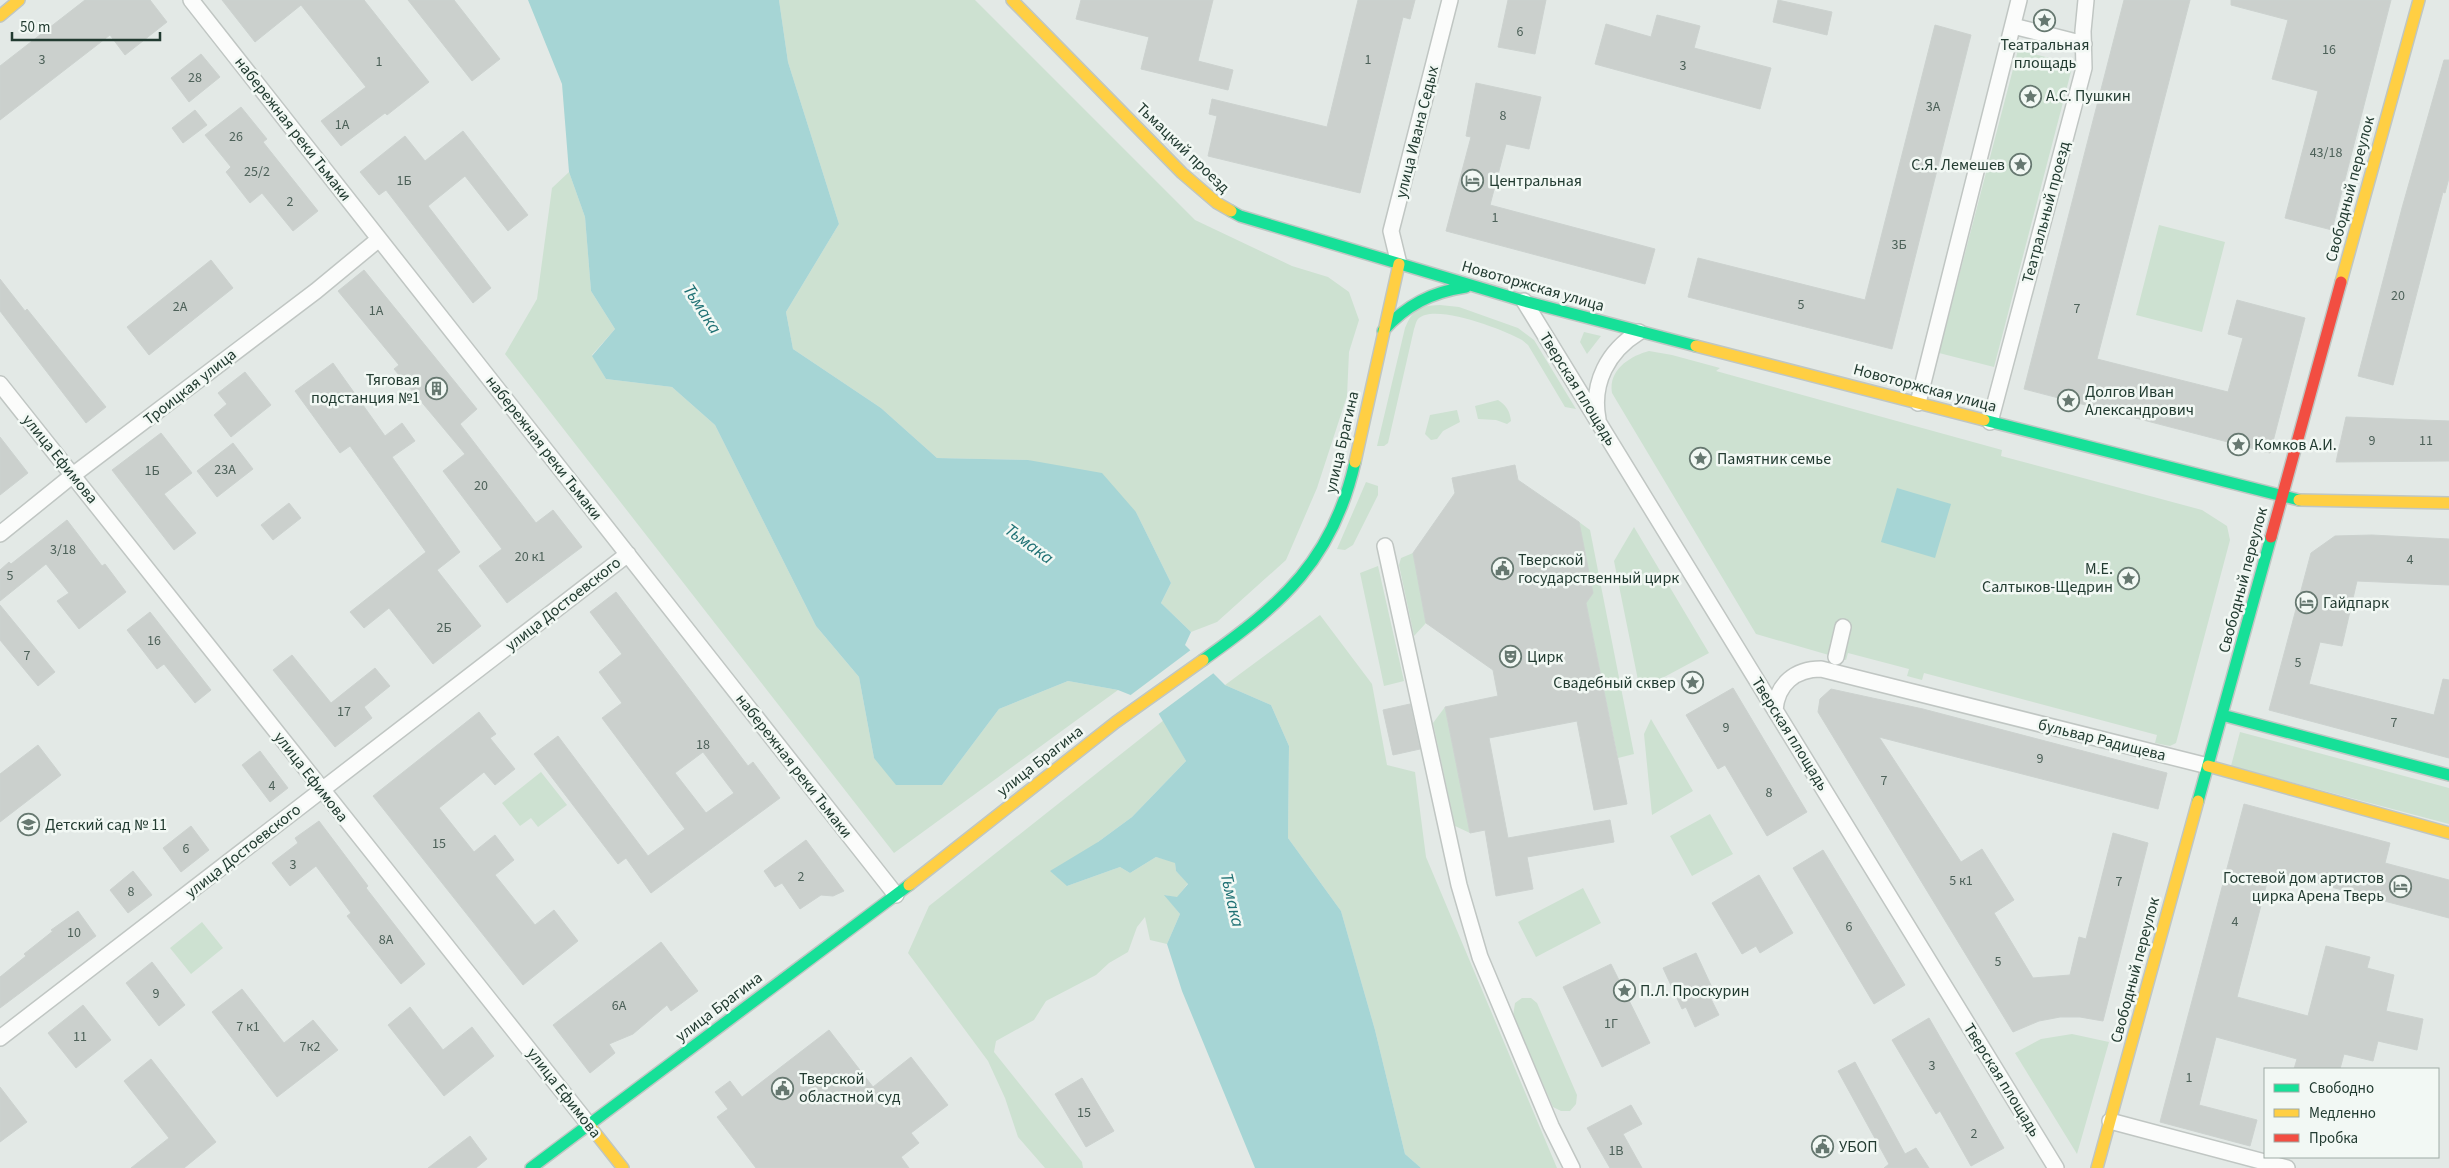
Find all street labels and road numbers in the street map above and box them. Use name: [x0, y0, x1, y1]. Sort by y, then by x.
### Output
street label: набережная реки Тьмаки: [230, 52, 356, 206]
street label: улица Ивана Седых: [1390, 64, 1444, 200]
street label: Тьмацкий проезд: [1131, 98, 1235, 199]
street label: Свободный переулок: [2320, 114, 2380, 264]
street label: Театральный проезд: [2017, 138, 2076, 285]
street label: Новоторжская улица: [1459, 255, 1607, 317]
street label: Тверская площадь: [1534, 328, 1622, 450]
street label: Троицкая улица: [139, 344, 241, 430]
street label: Новоторжская улица: [1851, 358, 1999, 418]
street label: набережная реки Тьмаки: [481, 371, 607, 525]
street label: улица Брагина: [1320, 389, 1364, 495]
street label: улица Ефимова: [17, 410, 103, 508]
street label: Свободный переулок: [2213, 505, 2273, 655]
street label: улица Достоевского: [501, 552, 625, 656]
street label: Тверская площадь: [1746, 673, 1834, 795]
street label: набережная реки Тьмаки: [731, 689, 857, 843]
street label: бульвар Радищева: [2036, 713, 2168, 767]
street label: улица Брагина: [992, 720, 1088, 802]
street label: улица Ефимова: [269, 727, 353, 827]
street label: улица Достоевского: [181, 799, 305, 903]
street label: Свободный переулок: [2105, 895, 2165, 1045]
street label: улица Брагина: [671, 967, 767, 1047]
street label: Тверская площадь: [1958, 1019, 2046, 1141]
street label: улица Ефимова: [522, 1043, 606, 1143]

